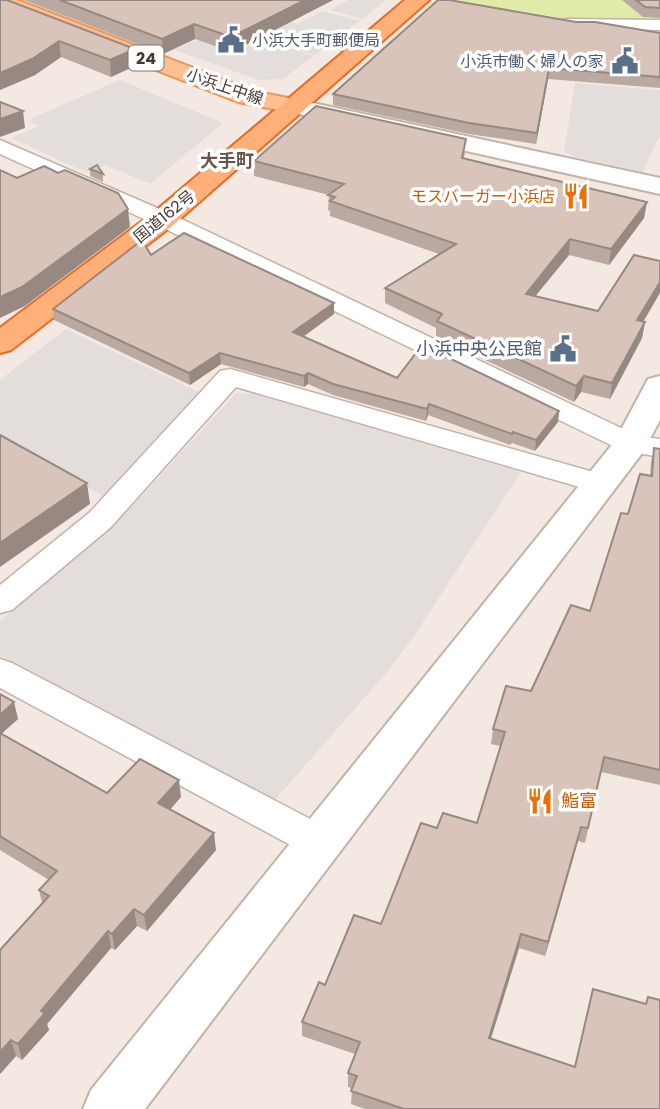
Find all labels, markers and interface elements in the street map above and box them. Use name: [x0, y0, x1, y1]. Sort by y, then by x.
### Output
public building icon: 小浜大手町郵便局: [216, 25, 246, 55]
place label: 小浜大手町郵便局: [252, 29, 380, 52]
road number: 24: [128, 46, 164, 71]
public building icon: 小浜市働く婦人の家: [610, 46, 640, 76]
place label: 小浜市働く婦人の家: [460, 50, 604, 73]
street label: 小浜上中線: [183, 63, 266, 110]
district label: 大手町: [200, 148, 254, 173]
restaurant icon: モスバーガー小浜店: [561, 181, 591, 211]
street label: 国道162号: [129, 185, 200, 248]
place label: モスバーガー小浜店: [411, 185, 555, 208]
public building icon: 小浜中央公民館: [548, 334, 578, 364]
place label: 小浜中央公民館: [416, 336, 542, 361]
restaurant icon: 鮨富: [525, 786, 555, 816]
place label: 鮨富: [561, 788, 597, 813]

